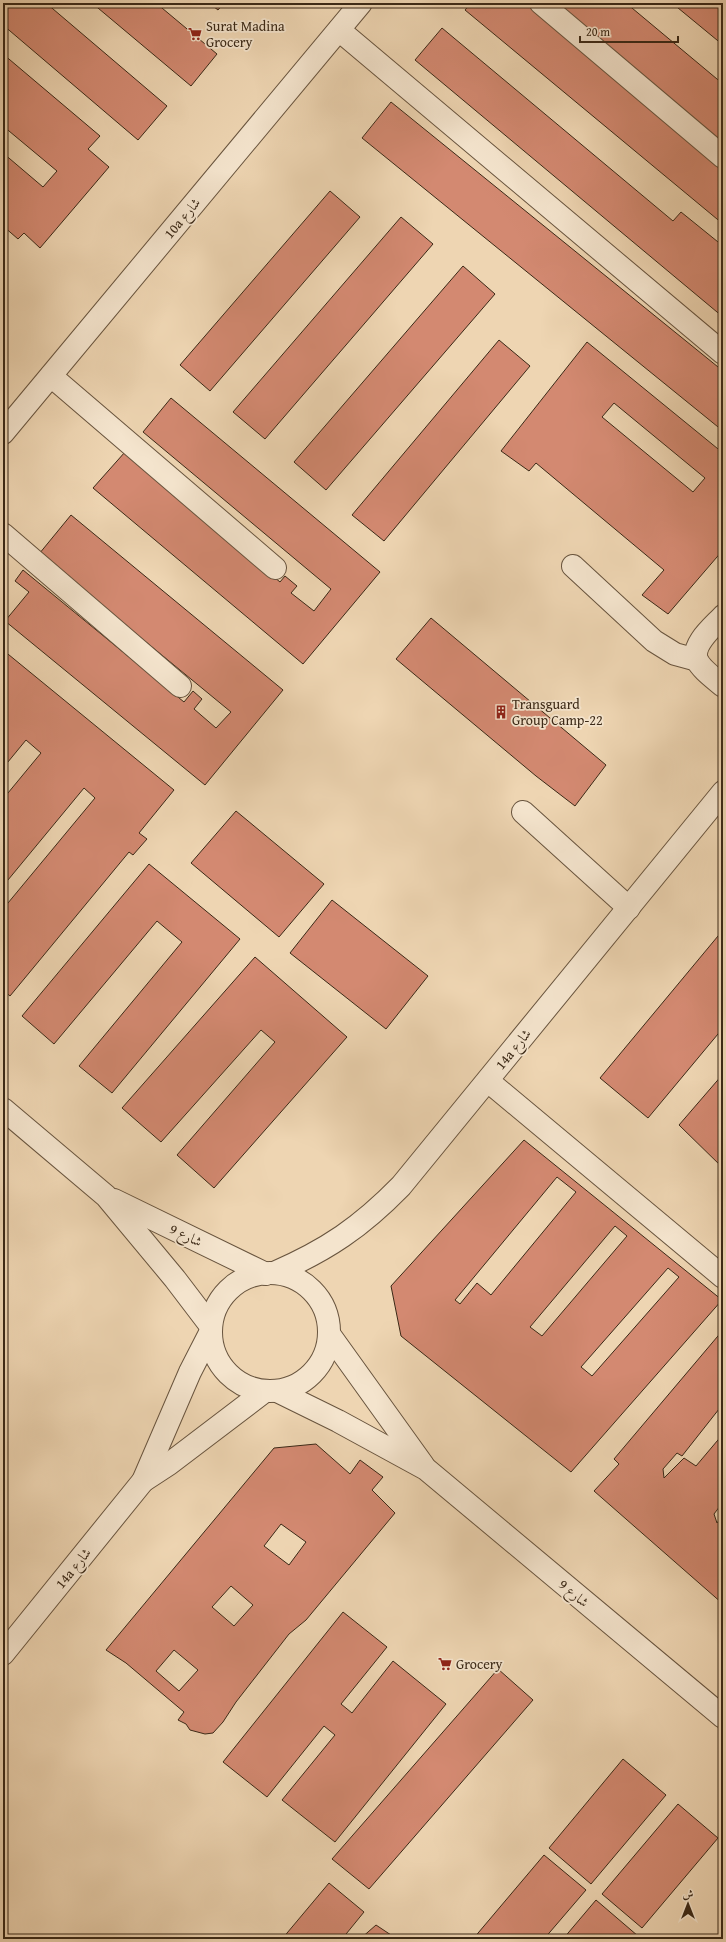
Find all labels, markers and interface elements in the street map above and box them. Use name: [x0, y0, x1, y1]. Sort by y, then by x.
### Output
place label: Surat Madina Grocery: [206, 16, 285, 52]
scale bar: [580, 18, 678, 44]
text: 20 m: [586, 23, 610, 40]
supermarket icon: Surat Madina Grocery: [187, 26, 203, 42]
street label: 10a شارع: [159, 193, 206, 244]
place label: Transguard Group Camp-22: [512, 694, 603, 730]
building icon: Transguard Group Camp-22: [493, 704, 509, 720]
street label: 14a شارع: [490, 1024, 537, 1075]
street label: شارع 9: [165, 1219, 206, 1253]
street label: 14a شارع: [50, 1543, 97, 1594]
street label: شارع 9: [553, 1574, 594, 1613]
place label: Grocery: [456, 1654, 502, 1674]
supermarket icon: Grocery: [437, 1656, 453, 1672]
north arrow: [668, 1884, 708, 1924]
text: ش: [683, 1886, 694, 1902]

